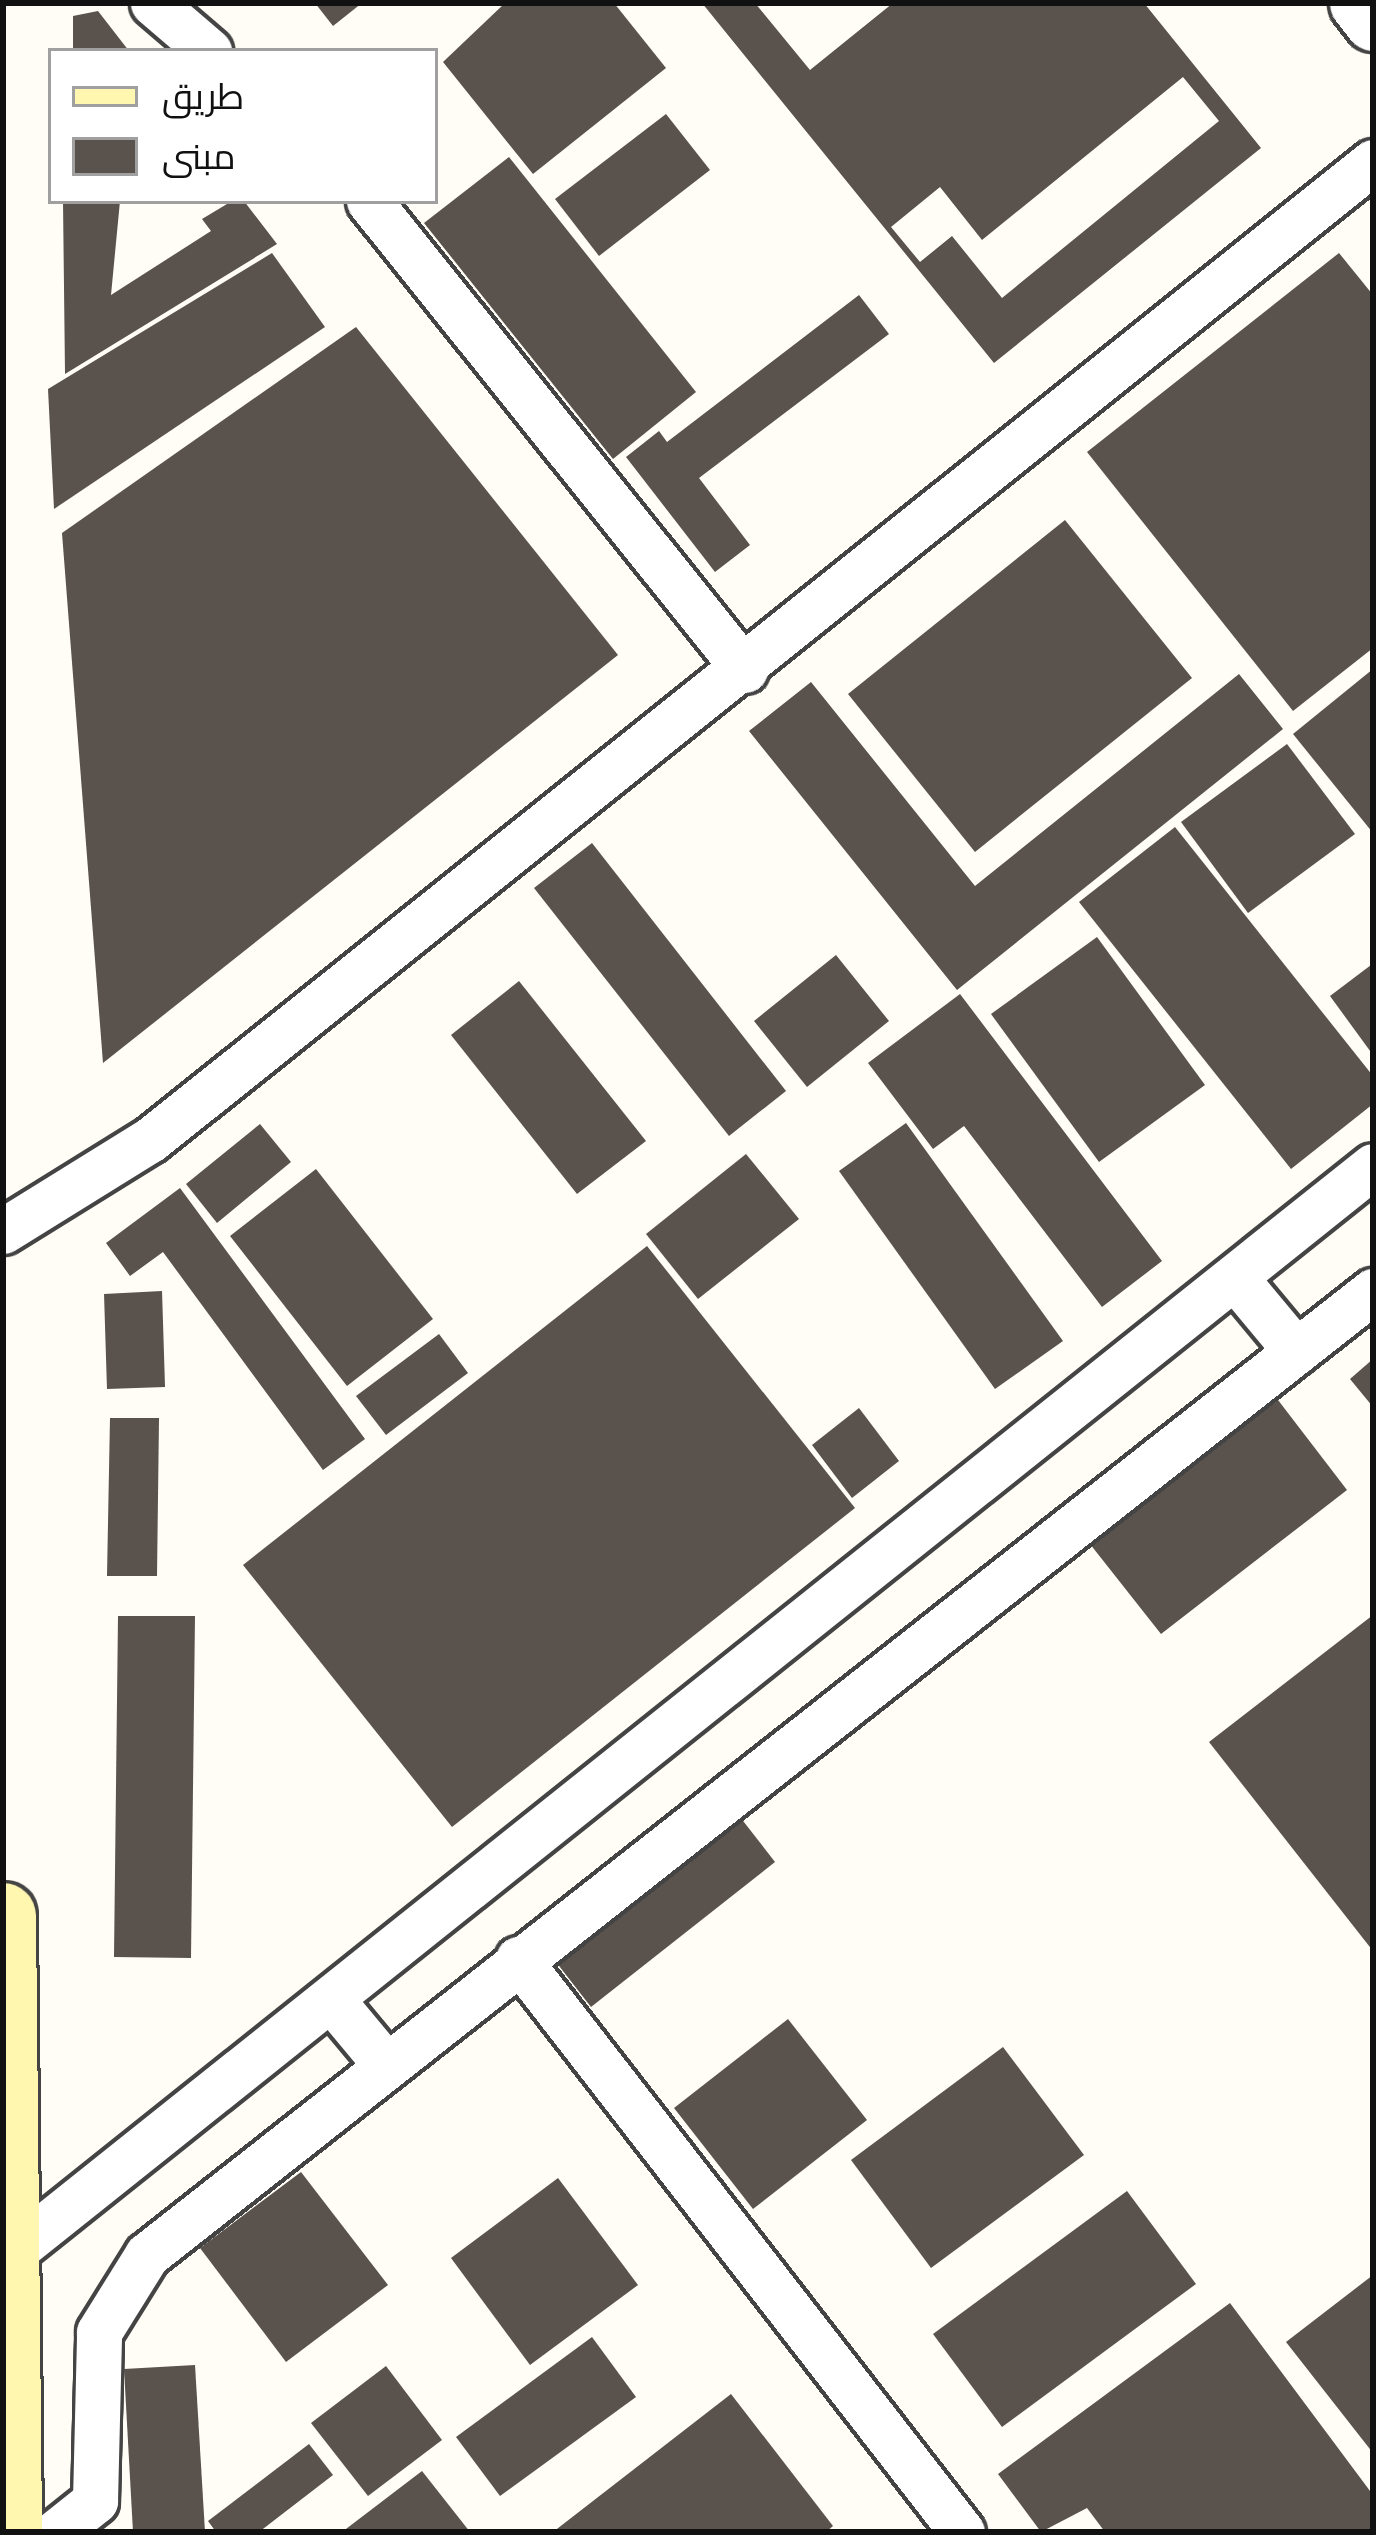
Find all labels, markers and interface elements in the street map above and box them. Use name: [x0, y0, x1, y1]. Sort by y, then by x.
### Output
legend: [48, 48, 438, 204]
text: طريق: [162, 70, 244, 118]
text: مبنى: [162, 130, 236, 178]

